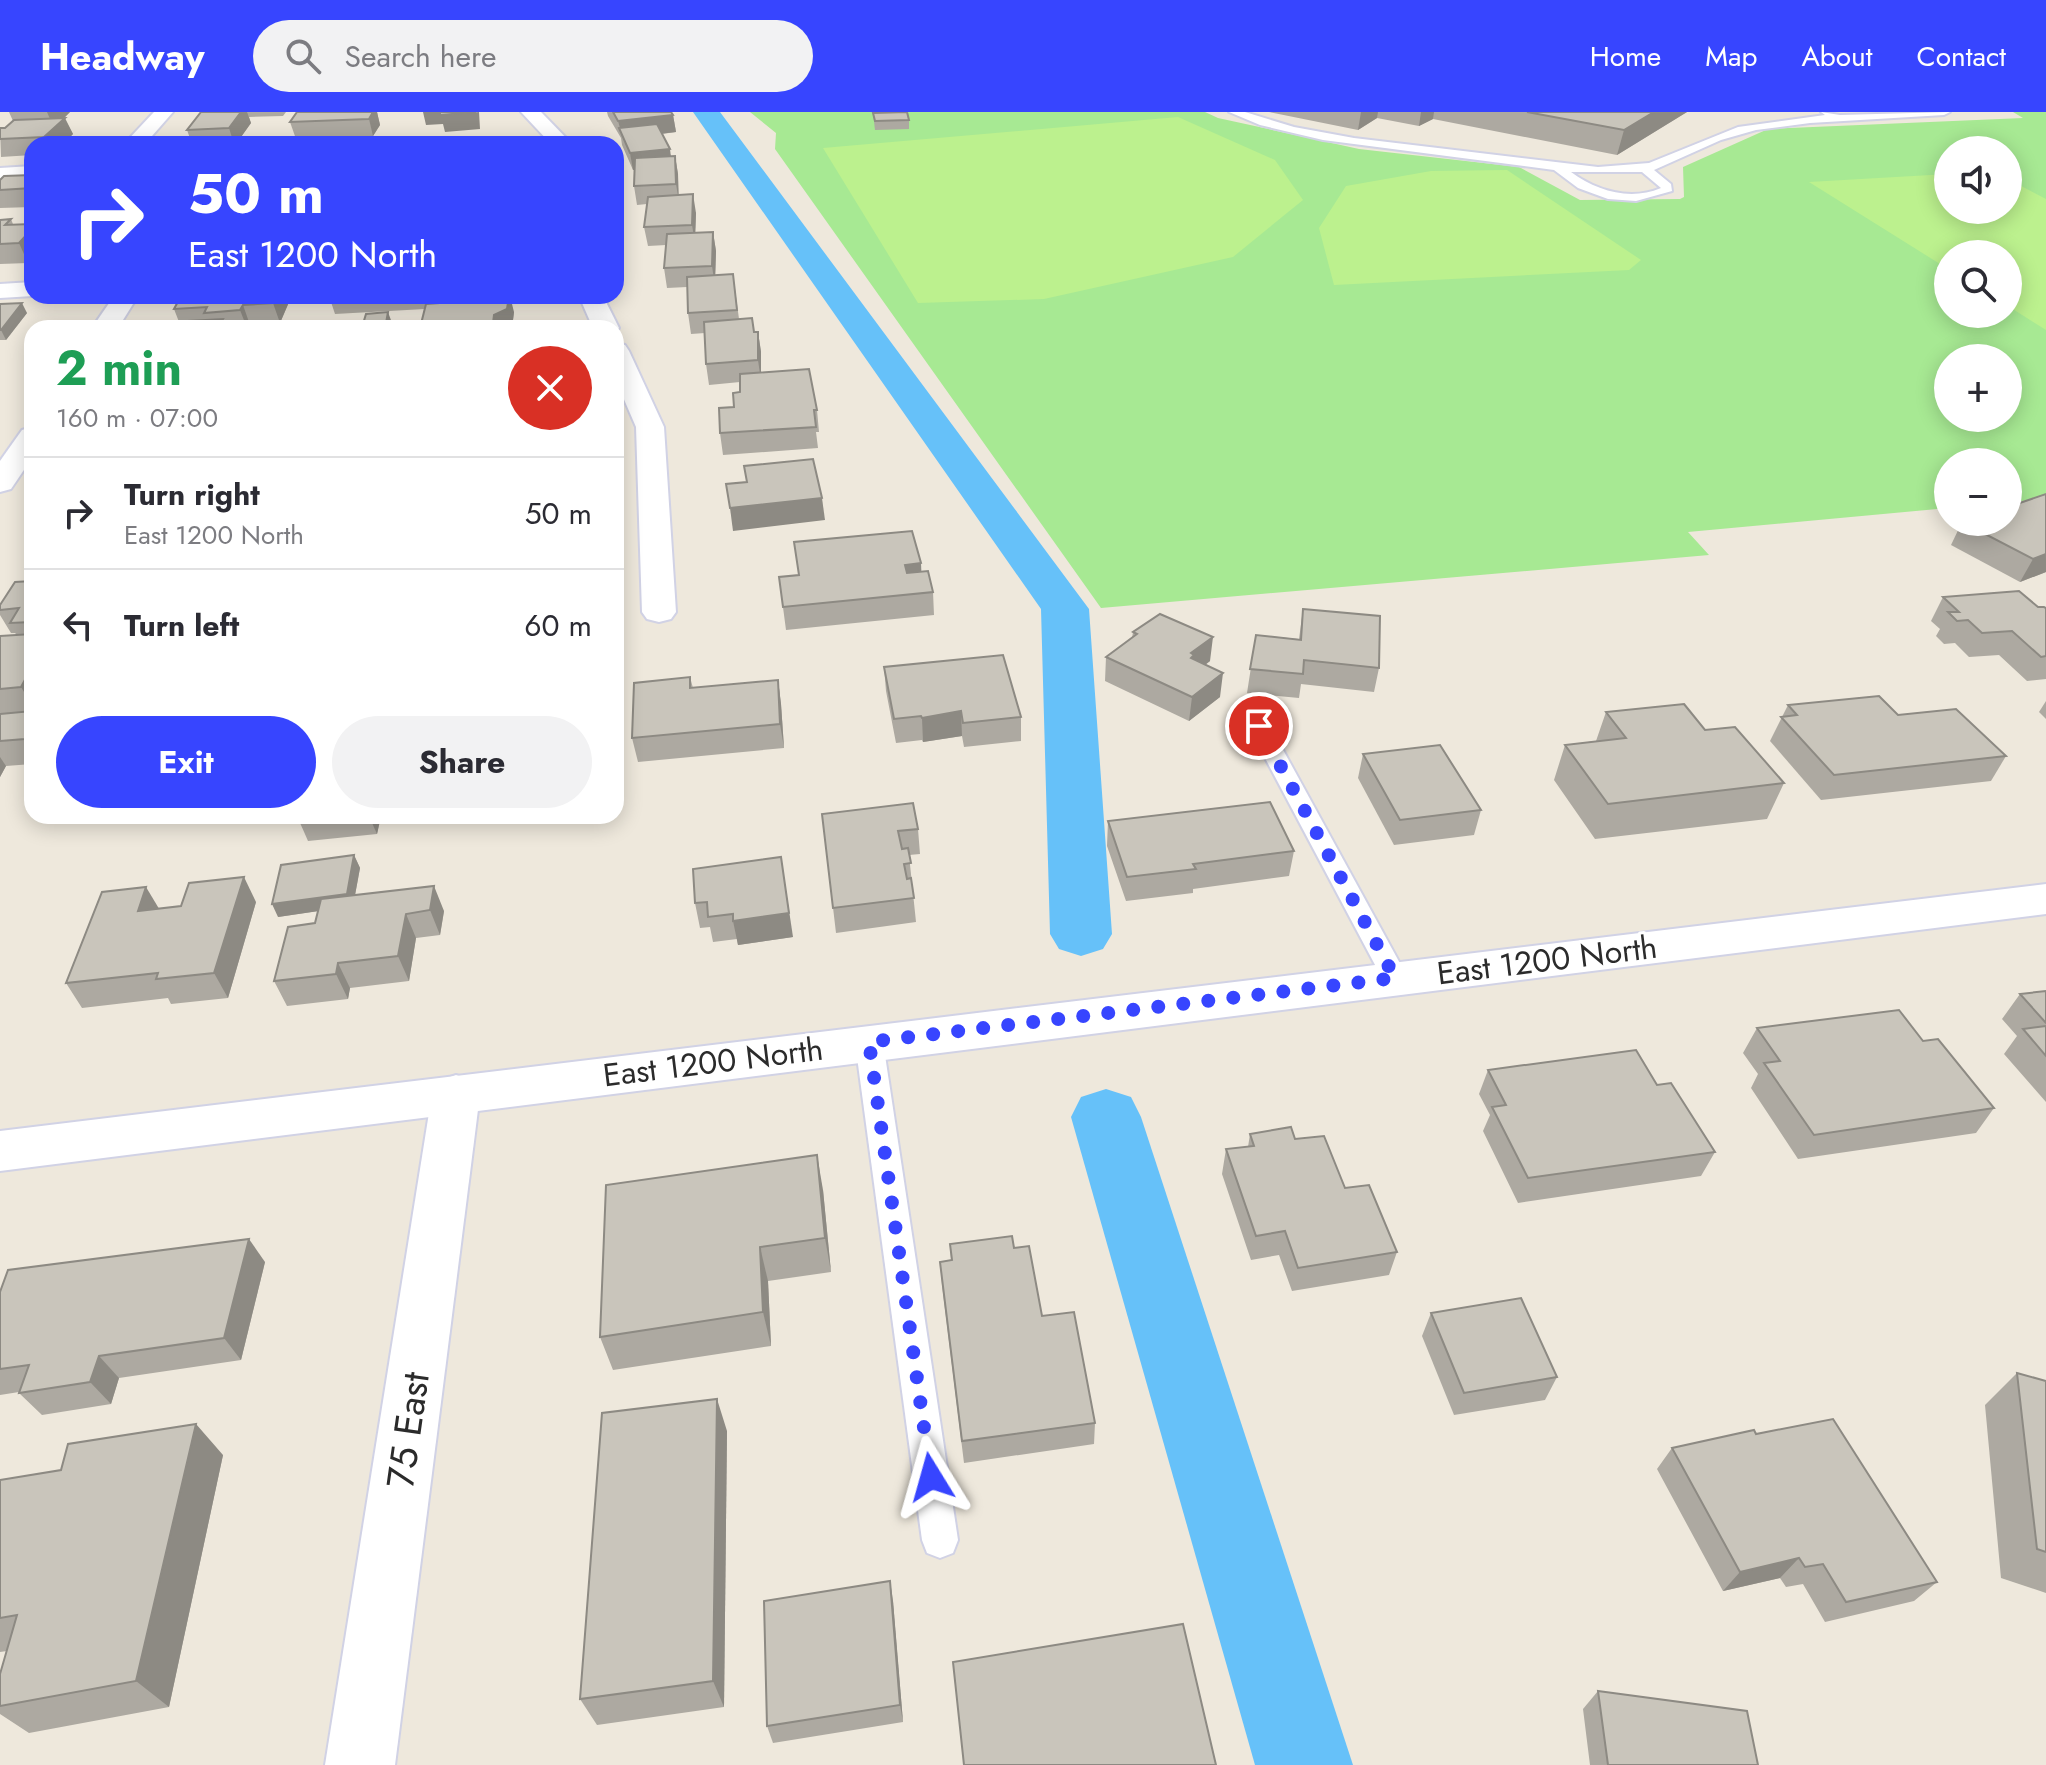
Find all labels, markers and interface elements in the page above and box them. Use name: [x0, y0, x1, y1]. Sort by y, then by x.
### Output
search box: [253, 20, 813, 92]
text: Headway: [40, 29, 205, 84]
icon: search: [281, 34, 325, 78]
text: Search here: [345, 35, 496, 78]
text: Home: [1590, 36, 1661, 77]
text: Map: [1705, 36, 1757, 77]
text: About: [1801, 36, 1873, 77]
text: Contact: [1917, 36, 2006, 77]
map controls: [1934, 136, 2022, 536]
button: sound: [1934, 136, 2022, 224]
text: 50 m: [188, 153, 324, 234]
icon: right: [56, 168, 160, 272]
text: East 1200 North: [188, 228, 437, 280]
button: search: [1934, 240, 2022, 328]
text: 2 min: [56, 334, 182, 403]
button: +: [1934, 344, 2022, 432]
button: close: [508, 346, 592, 430]
text: 160 m · 07:00: [56, 399, 218, 437]
button: −: [1934, 448, 2022, 536]
text: Turn right: [124, 473, 260, 516]
icon: right: [56, 491, 100, 535]
text: 50 m: [525, 492, 592, 535]
text: East 1200 North: [124, 516, 304, 554]
icon: left: [56, 603, 100, 647]
text: Turn left: [124, 604, 239, 647]
text: 60 m: [524, 604, 592, 647]
pin: [1225, 692, 1293, 760]
icon: arrive: [1237, 704, 1281, 748]
button: Exit: [56, 716, 316, 808]
button: Share: [332, 716, 592, 808]
street label: East 1200 North: [1434, 924, 1660, 996]
street label: East 1200 North: [600, 1026, 826, 1098]
street label: 75 East: [372, 1368, 443, 1491]
position arrow: [889, 1435, 973, 1519]

